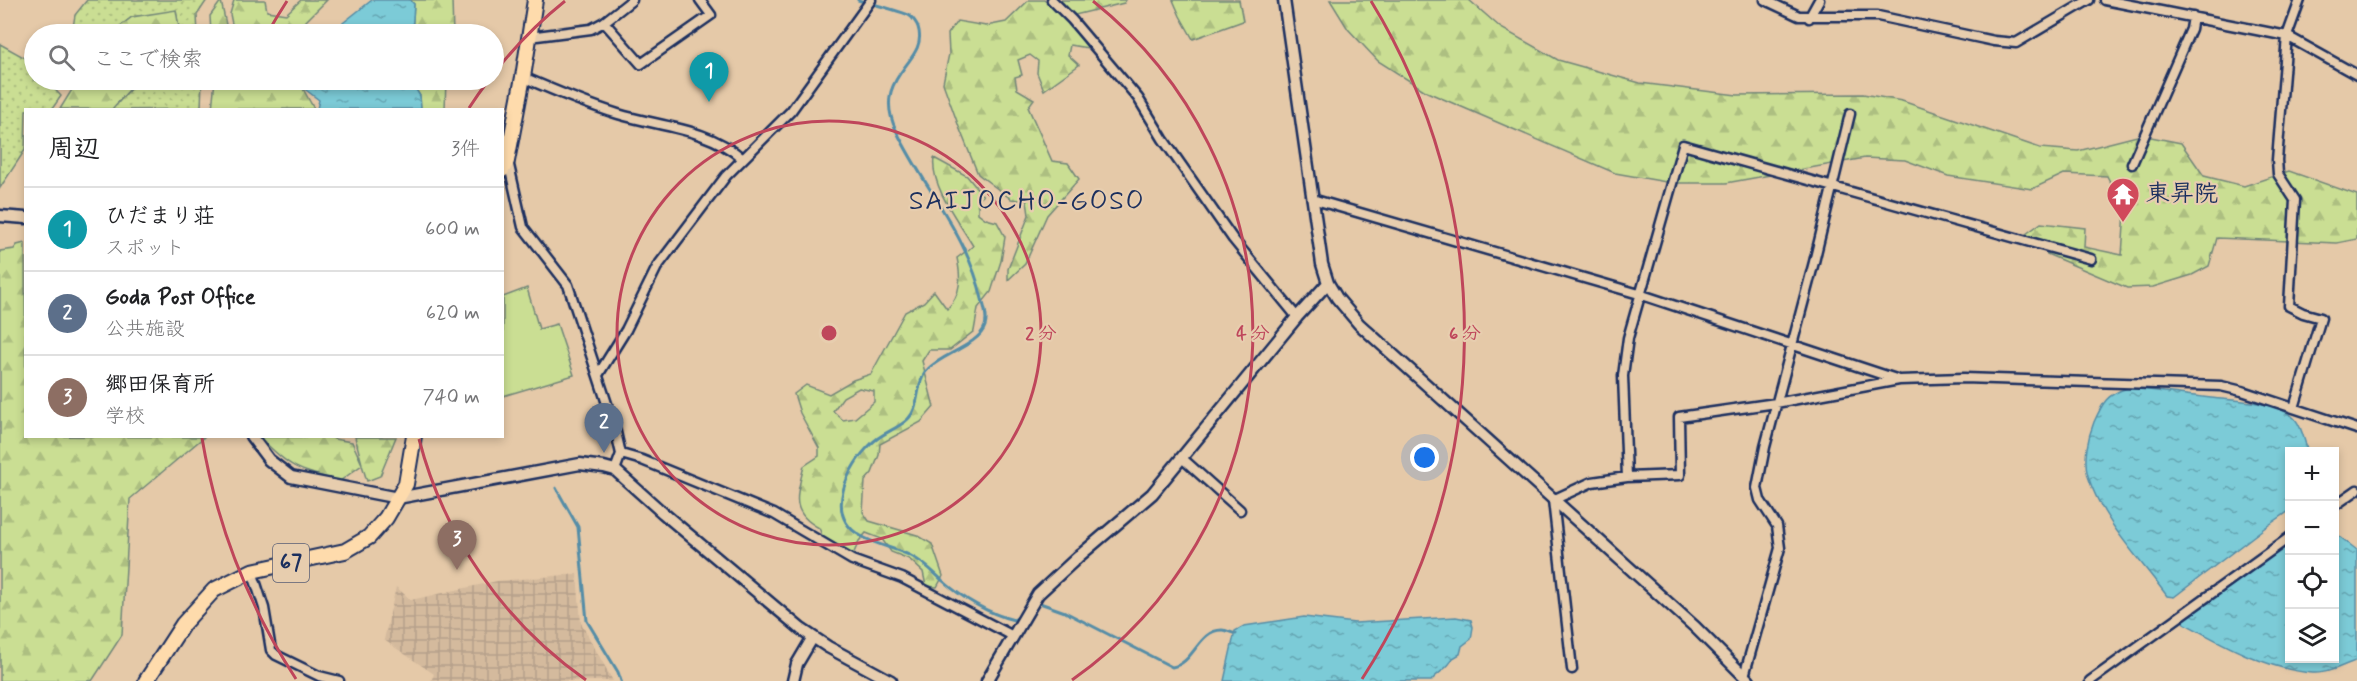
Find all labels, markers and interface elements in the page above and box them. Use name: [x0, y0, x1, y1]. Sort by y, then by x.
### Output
search box: [24, 24, 504, 90]
icon: search: [45, 41, 78, 74]
text: ここで検索: [93, 46, 203, 74]
pin: 1: [690, 52, 728, 102]
text: 周辺: [48, 133, 100, 167]
text: 3件: [451, 136, 480, 163]
temple icon: 東昇院: [2105, 176, 2141, 223]
place label: 東昇院: [2146, 179, 2218, 210]
district label: SAIJOCHO-GOSO: [909, 184, 1145, 219]
text: ひだまり荘: [105, 203, 215, 231]
text: 1: [63, 216, 72, 243]
text: 600 m: [425, 216, 480, 243]
text: スポット: [105, 235, 185, 262]
text: Goda Post Office: [105, 284, 256, 312]
text: 2: [63, 300, 72, 327]
text: 620 m: [426, 300, 480, 327]
text: 公共施設: [105, 316, 185, 343]
text: 2 分: [1025, 322, 1057, 346]
text: 4 分: [1236, 322, 1270, 346]
text: 6 分: [1449, 322, 1481, 346]
centre of rings: [819, 323, 839, 343]
text: 郷田保育所: [105, 371, 215, 399]
text: 3: [63, 384, 72, 411]
text: 740 m: [422, 384, 480, 411]
text: 学校: [105, 403, 145, 430]
pin: 2: [584, 404, 624, 453]
your location: [1410, 443, 1439, 472]
map controls: [2285, 447, 2339, 663]
button: +: [2285, 447, 2339, 501]
button: −: [2285, 501, 2339, 555]
pin: 3: [438, 520, 476, 570]
road number: 67: [273, 544, 309, 582]
button: locate: [2285, 555, 2339, 609]
button: layers: [2285, 609, 2339, 663]

